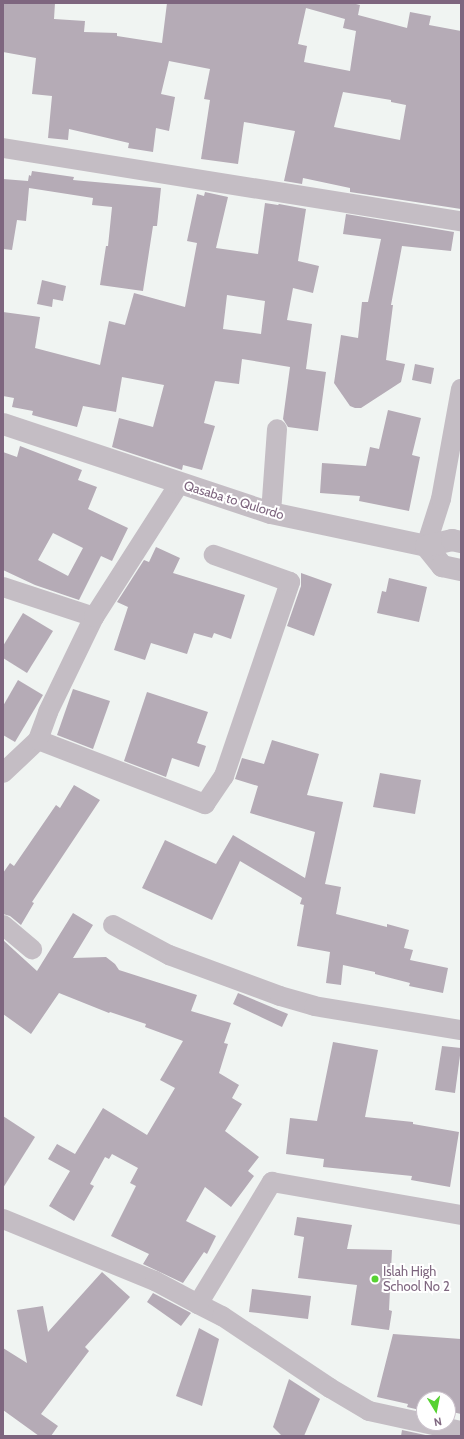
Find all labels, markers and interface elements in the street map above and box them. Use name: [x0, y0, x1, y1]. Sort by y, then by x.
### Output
street label: Qasaba to Qulordo: [182, 477, 286, 523]
place label: Islah High School No 2: [383, 1264, 450, 1295]
marker: Islah High School No 2: [370, 1274, 380, 1284]
north arrow: [416, 1391, 456, 1431]
text: N: [433, 1414, 443, 1429]

